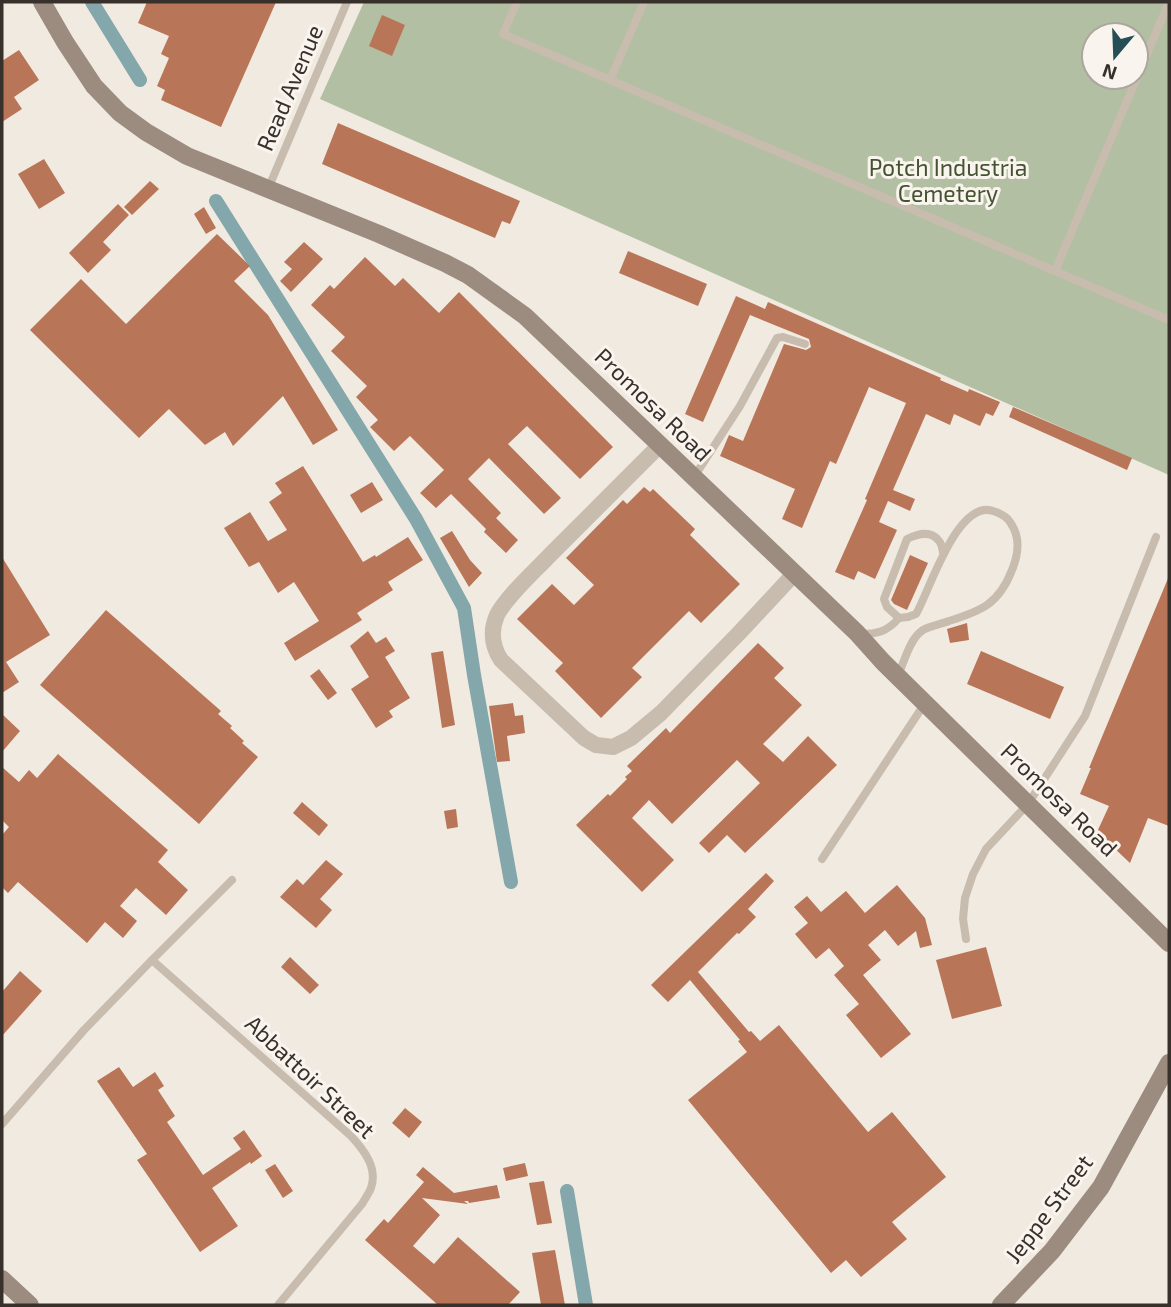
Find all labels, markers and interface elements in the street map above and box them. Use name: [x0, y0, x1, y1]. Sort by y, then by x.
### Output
street label: Read Avenue: [250, 21, 328, 155]
north arrow: [1080, 21, 1150, 91]
text: N: [1099, 59, 1120, 86]
park label: Potch Industria Cemetery: [869, 153, 1027, 207]
street label: Promosa Road: [590, 342, 718, 467]
street label: Promosa Road: [996, 737, 1124, 862]
street label: Abbattoir Street: [240, 1009, 382, 1144]
street label: Jeppe Street: [998, 1149, 1098, 1268]

